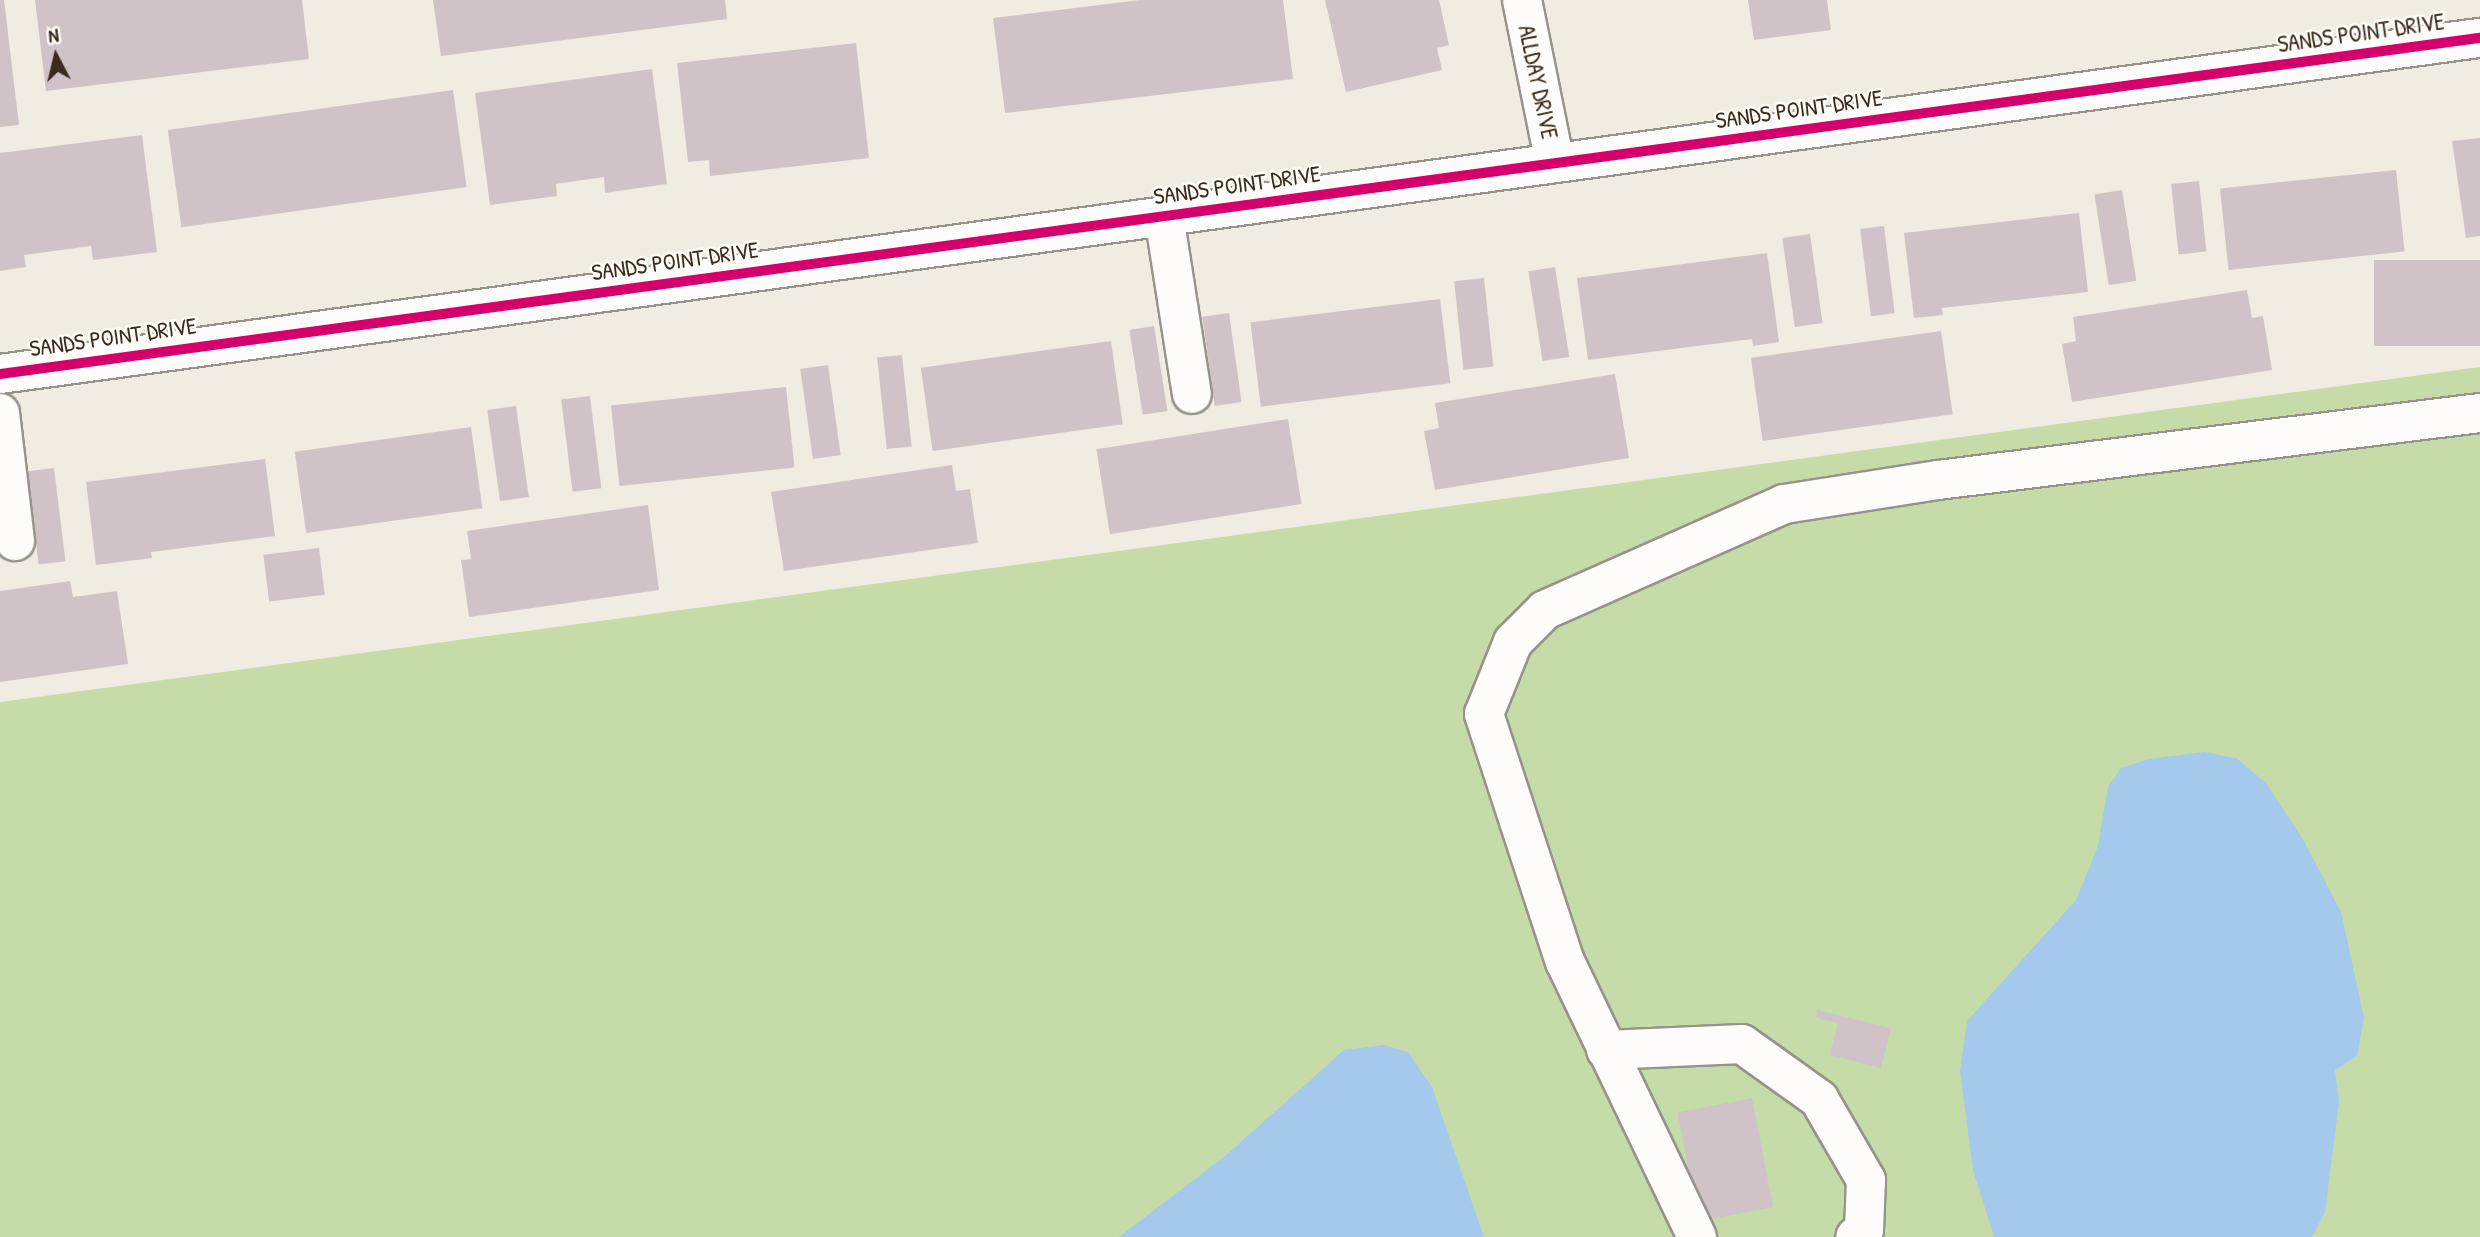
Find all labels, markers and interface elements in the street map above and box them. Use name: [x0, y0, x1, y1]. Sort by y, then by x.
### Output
street label: SANDS POINT DRIVE: [2276, 8, 2446, 58]
north arrow: [21, 21, 91, 91]
text: N: [47, 22, 60, 49]
street label: ALLDAY DRIVE: [1512, 22, 1564, 142]
street label: SANDS POINT DRIVE: [1714, 84, 1884, 134]
street label: SANDS POINT DRIVE: [1152, 160, 1322, 210]
street label: SANDS POINT DRIVE: [590, 236, 760, 286]
street label: SANDS POINT DRIVE: [28, 312, 198, 362]

